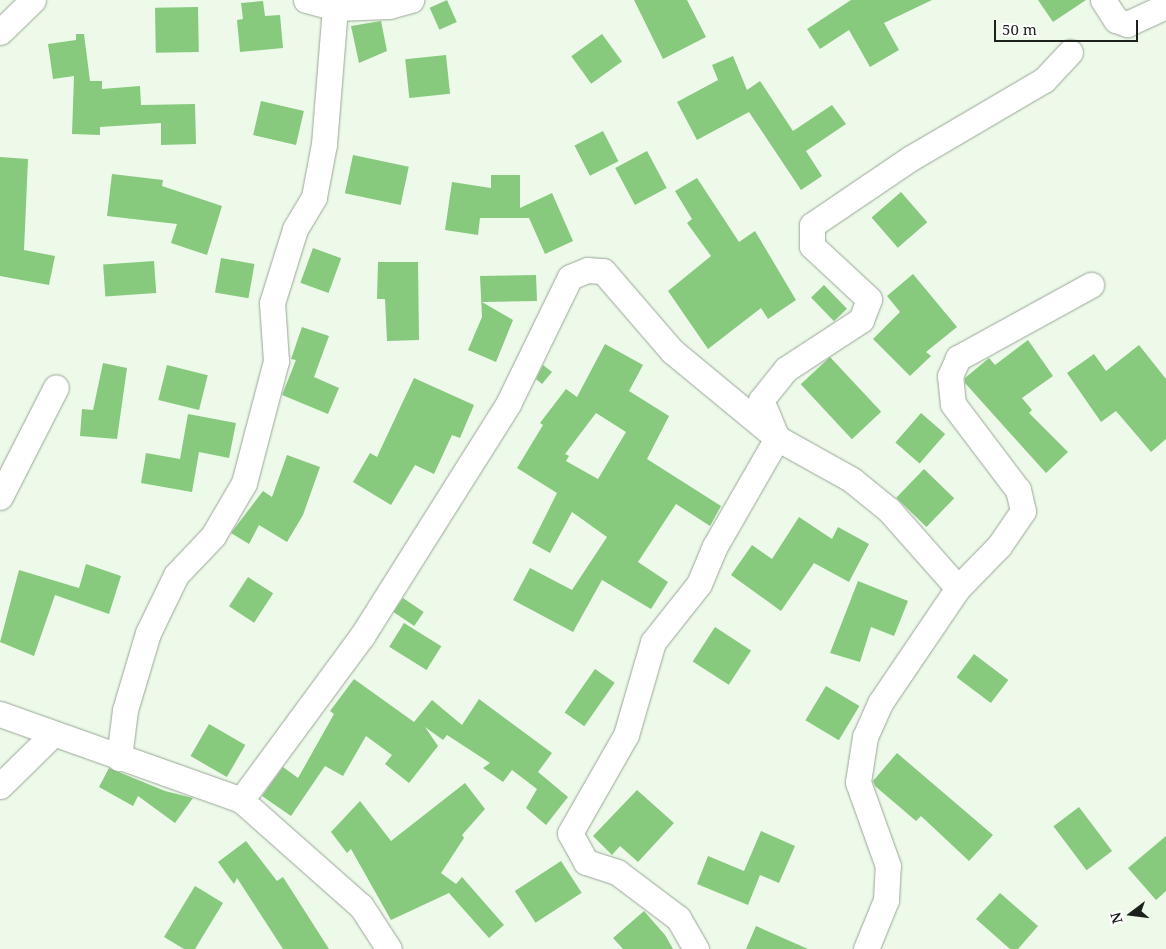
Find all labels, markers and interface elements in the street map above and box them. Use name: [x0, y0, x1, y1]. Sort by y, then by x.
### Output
scale bar: [996, 10, 1140, 42]
text: 50 m: [1002, 19, 1037, 39]
north arrow: [1106, 889, 1156, 939]
text: N: [1105, 910, 1127, 926]

